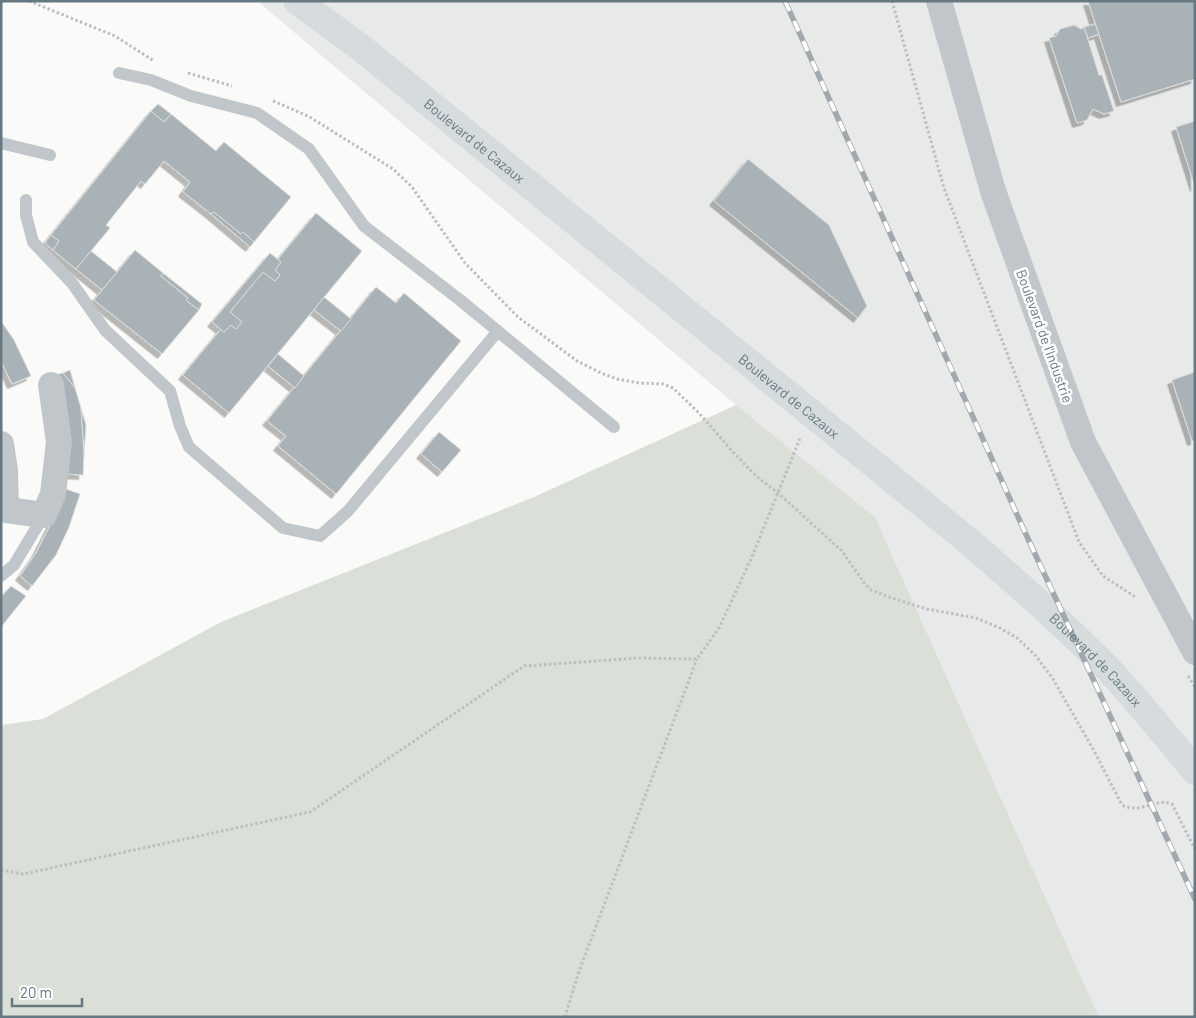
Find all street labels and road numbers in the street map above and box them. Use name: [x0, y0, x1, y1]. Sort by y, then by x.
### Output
street label: Boulevard de Cazaux: [421, 94, 529, 186]
street label: Boulevard de l'Industrie: [1013, 267, 1077, 405]
street label: Boulevard de Cazaux: [736, 350, 843, 442]
street label: Boulevard de Cazaux: [1047, 609, 1146, 710]

